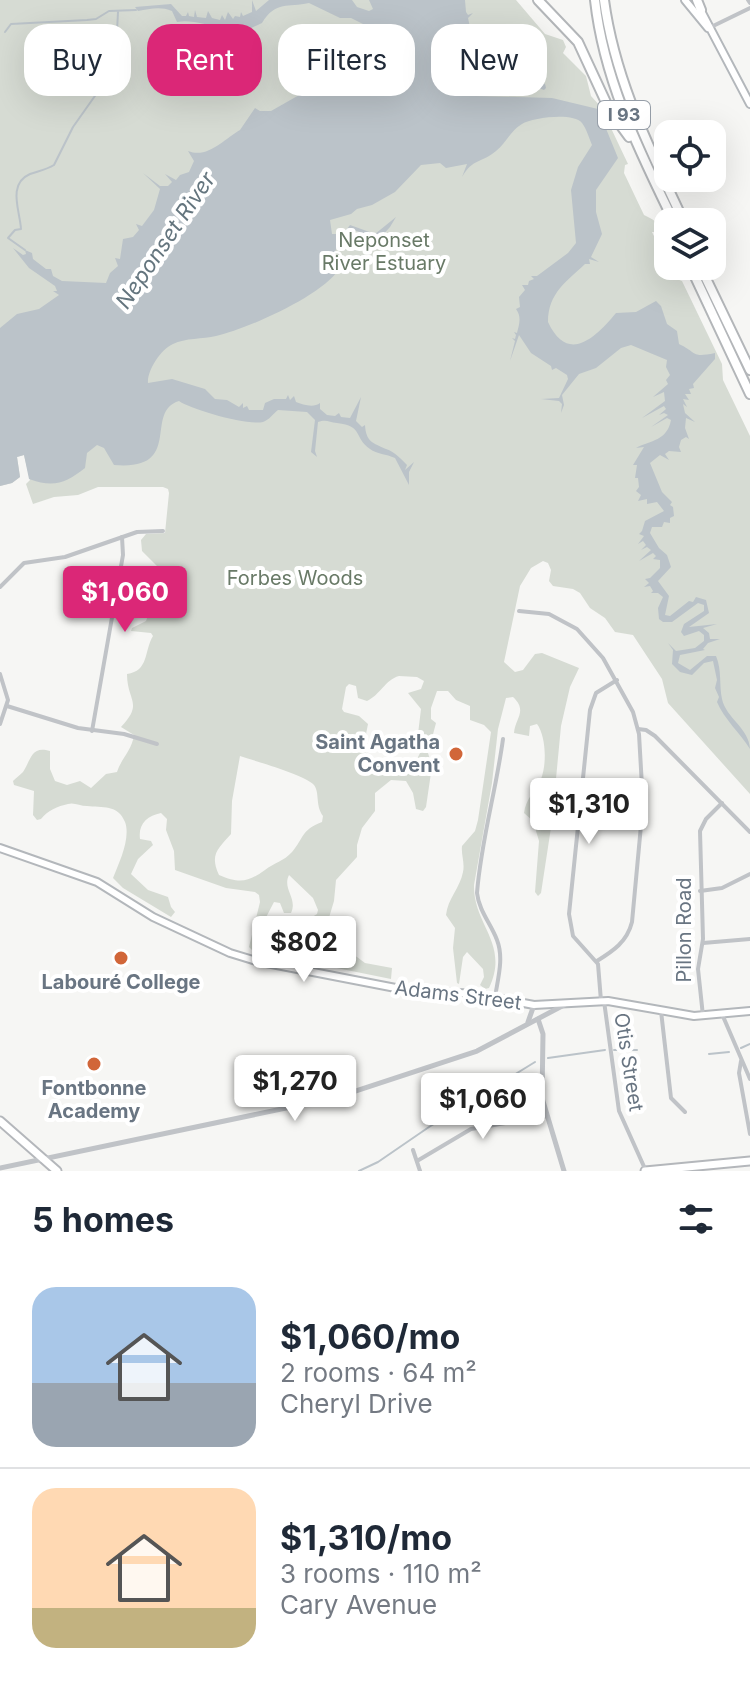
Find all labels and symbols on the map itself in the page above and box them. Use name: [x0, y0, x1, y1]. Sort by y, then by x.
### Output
road number: I 93: [598, 101, 650, 129]
water label: Neponset River: [110, 166, 221, 313]
park label: Neponset River Estuary: [322, 228, 446, 275]
pin: $1,060: [60, 566, 190, 634]
park label: Forbes Woods: [227, 566, 363, 590]
place label: Saint Agatha Convent: [315, 730, 440, 777]
marker: Saint Agatha Convent: [447, 745, 465, 763]
pin: $1,310: [524, 778, 654, 846]
street label: Pillon Road: [672, 878, 696, 982]
pin: $802: [257, 916, 351, 984]
marker: Labouré College: [112, 949, 130, 967]
place label: Labouré College: [42, 970, 201, 994]
street label: Adams Street: [393, 975, 523, 1015]
street label: Otis Street: [609, 1011, 649, 1113]
marker: Fontbonne Academy: [85, 1055, 103, 1073]
pin: $1,270: [230, 1055, 360, 1123]
pin: $1,060: [418, 1073, 548, 1141]
place label: Fontbonne Academy: [42, 1076, 147, 1123]

